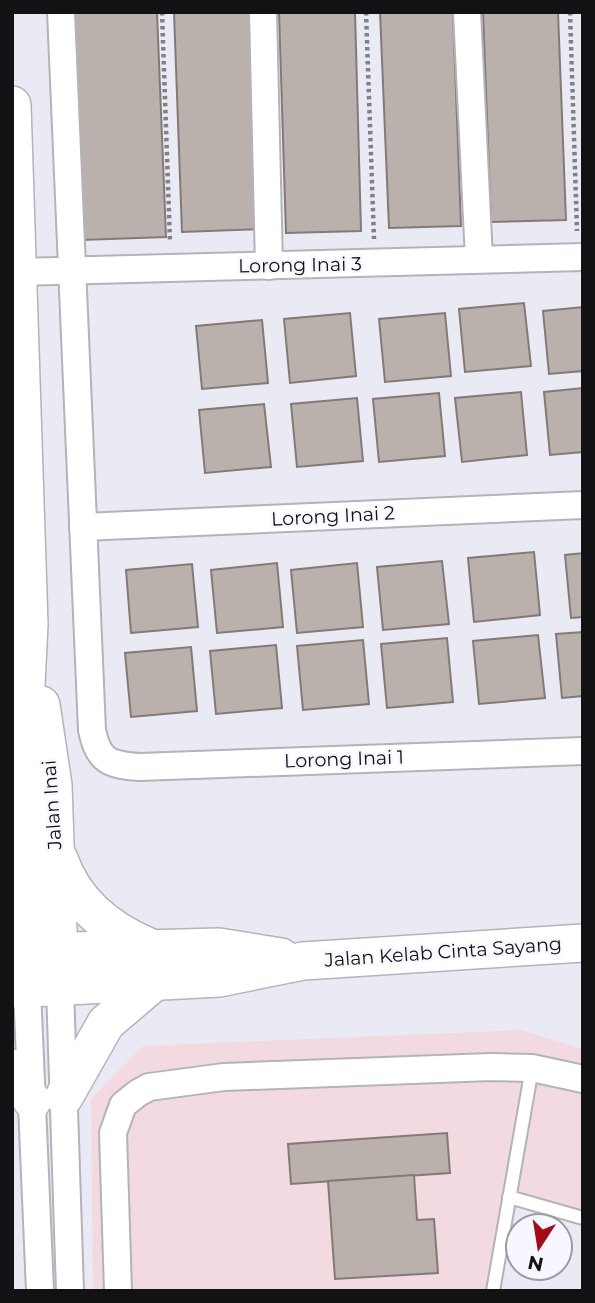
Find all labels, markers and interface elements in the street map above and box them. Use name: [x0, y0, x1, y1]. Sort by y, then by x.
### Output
street label: Lorong Inai 3: [238, 252, 362, 278]
street label: Lorong Inai 2: [271, 501, 396, 531]
street label: Lorong Inai 1: [284, 745, 404, 773]
street label: Jalan Inai: [37, 759, 67, 852]
street label: Jalan Kelab Cinta Sayang: [322, 932, 563, 972]
north arrow: [504, 1212, 574, 1282]
text: N: [526, 1250, 545, 1276]

